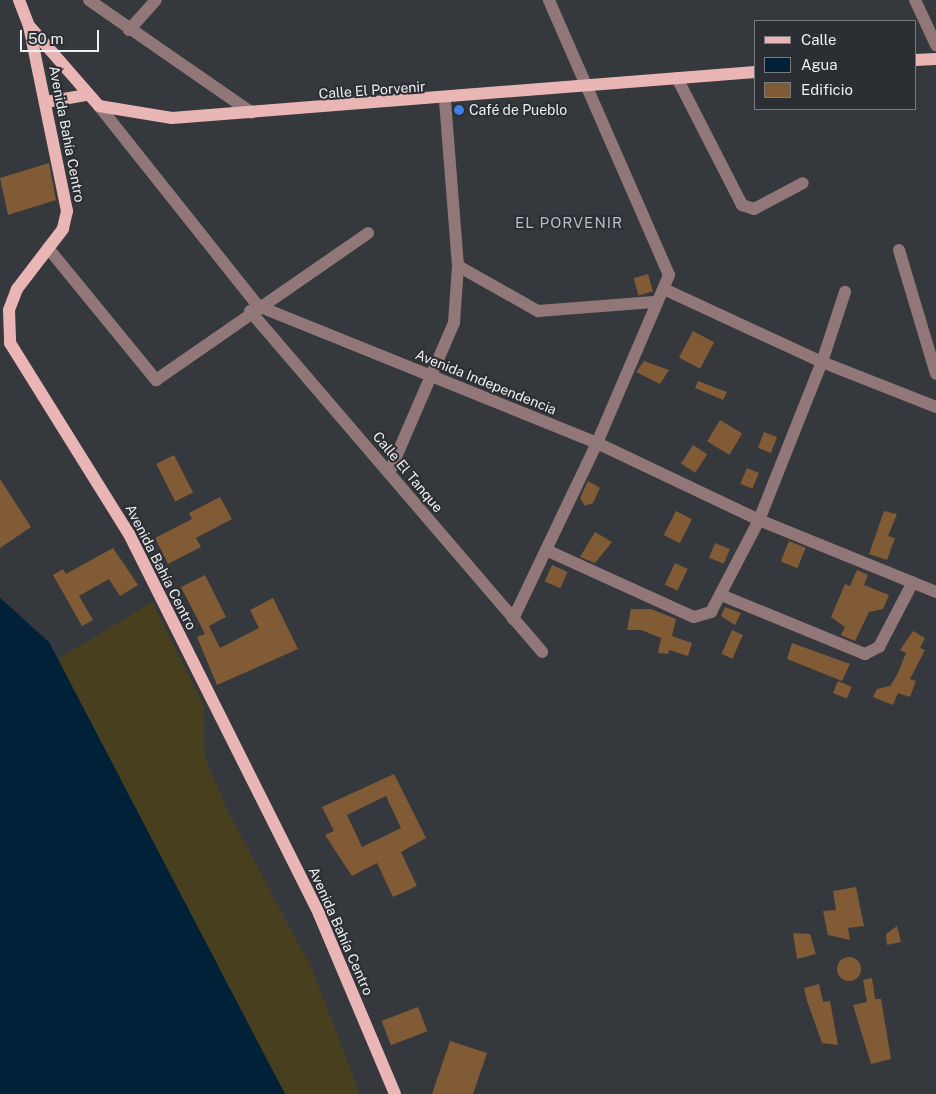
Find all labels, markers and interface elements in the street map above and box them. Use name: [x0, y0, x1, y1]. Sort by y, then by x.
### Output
scale bar: [22, 20, 101, 52]
legend: [754, 20, 916, 110]
text: 50 m: [28, 30, 63, 47]
text: Calle: [801, 31, 837, 48]
text: Agua: [801, 56, 838, 73]
street label: Avenida Bahía Centro: [46, 64, 88, 204]
street label: Calle El Porvenir: [318, 78, 426, 102]
text: Edificio: [801, 81, 853, 98]
place label: Café de Pueblo: [469, 102, 568, 118]
marker: Café de Pueblo: [453, 104, 465, 116]
district label: EL PORVENIR: [514, 214, 624, 232]
street label: Avenida Independencia: [413, 346, 559, 418]
street label: Calle El Tanque: [369, 428, 447, 516]
street label: Avenida Bahía Centro: [122, 501, 200, 633]
street label: Avenida Bahía Centro: [305, 864, 377, 998]

